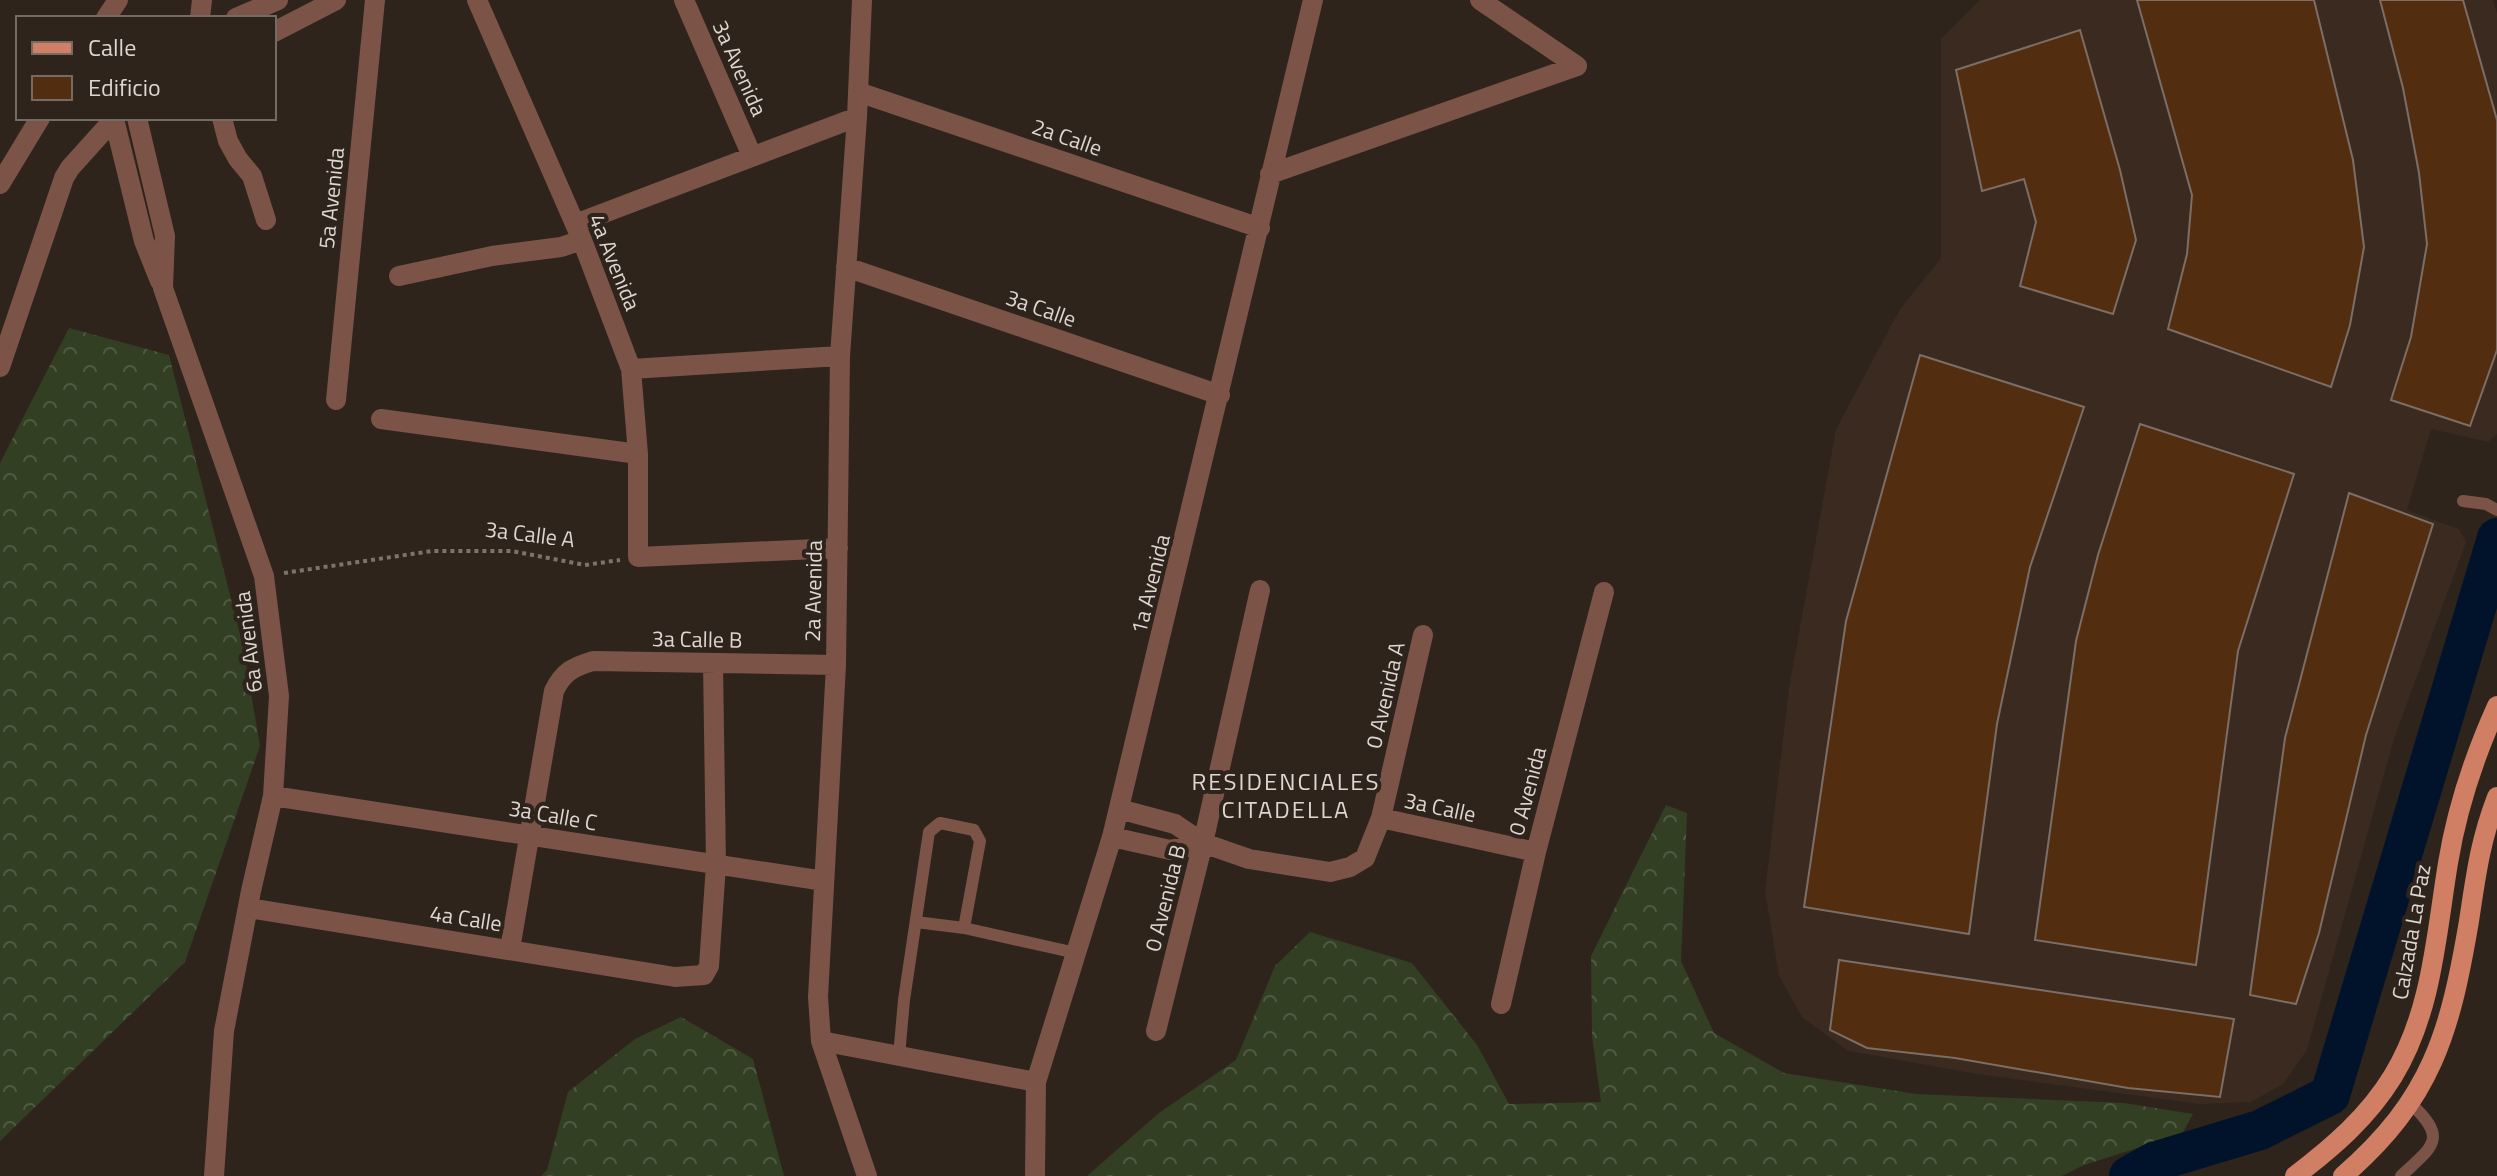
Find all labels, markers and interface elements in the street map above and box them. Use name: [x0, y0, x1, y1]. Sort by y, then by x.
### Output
street label: 3a Avenida: [704, 15, 776, 121]
legend: [16, 16, 276, 120]
text: Calle: [88, 29, 136, 65]
text: Edificio: [88, 69, 161, 105]
street label: 2a Calle: [1027, 109, 1107, 165]
street label: 5a Avenida: [309, 146, 353, 250]
street label: 4a Avenida: [580, 208, 650, 316]
street label: 3a Calle: [1001, 280, 1081, 336]
street label: 3a Calle A: [483, 512, 577, 556]
street label: 1a Avenida: [1121, 531, 1179, 637]
street label: 2a Avenida: [795, 540, 831, 642]
street label: 6a Avenida: [225, 589, 271, 695]
street label: 3a Calle B: [651, 621, 743, 657]
street label: 0 Avenida A: [1356, 638, 1414, 752]
street label: 0 Avenida: [1499, 743, 1555, 839]
district label: RESIDENCIALES CITADELLA: [1192, 763, 1380, 827]
street label: 3a Calle: [1401, 783, 1479, 831]
street label: 3a Calle C: [506, 791, 600, 839]
street label: 0 Avenida B: [1135, 841, 1195, 955]
street label: Calzada La Paz: [2382, 862, 2440, 1002]
street label: 4a Calle: [428, 896, 504, 940]

